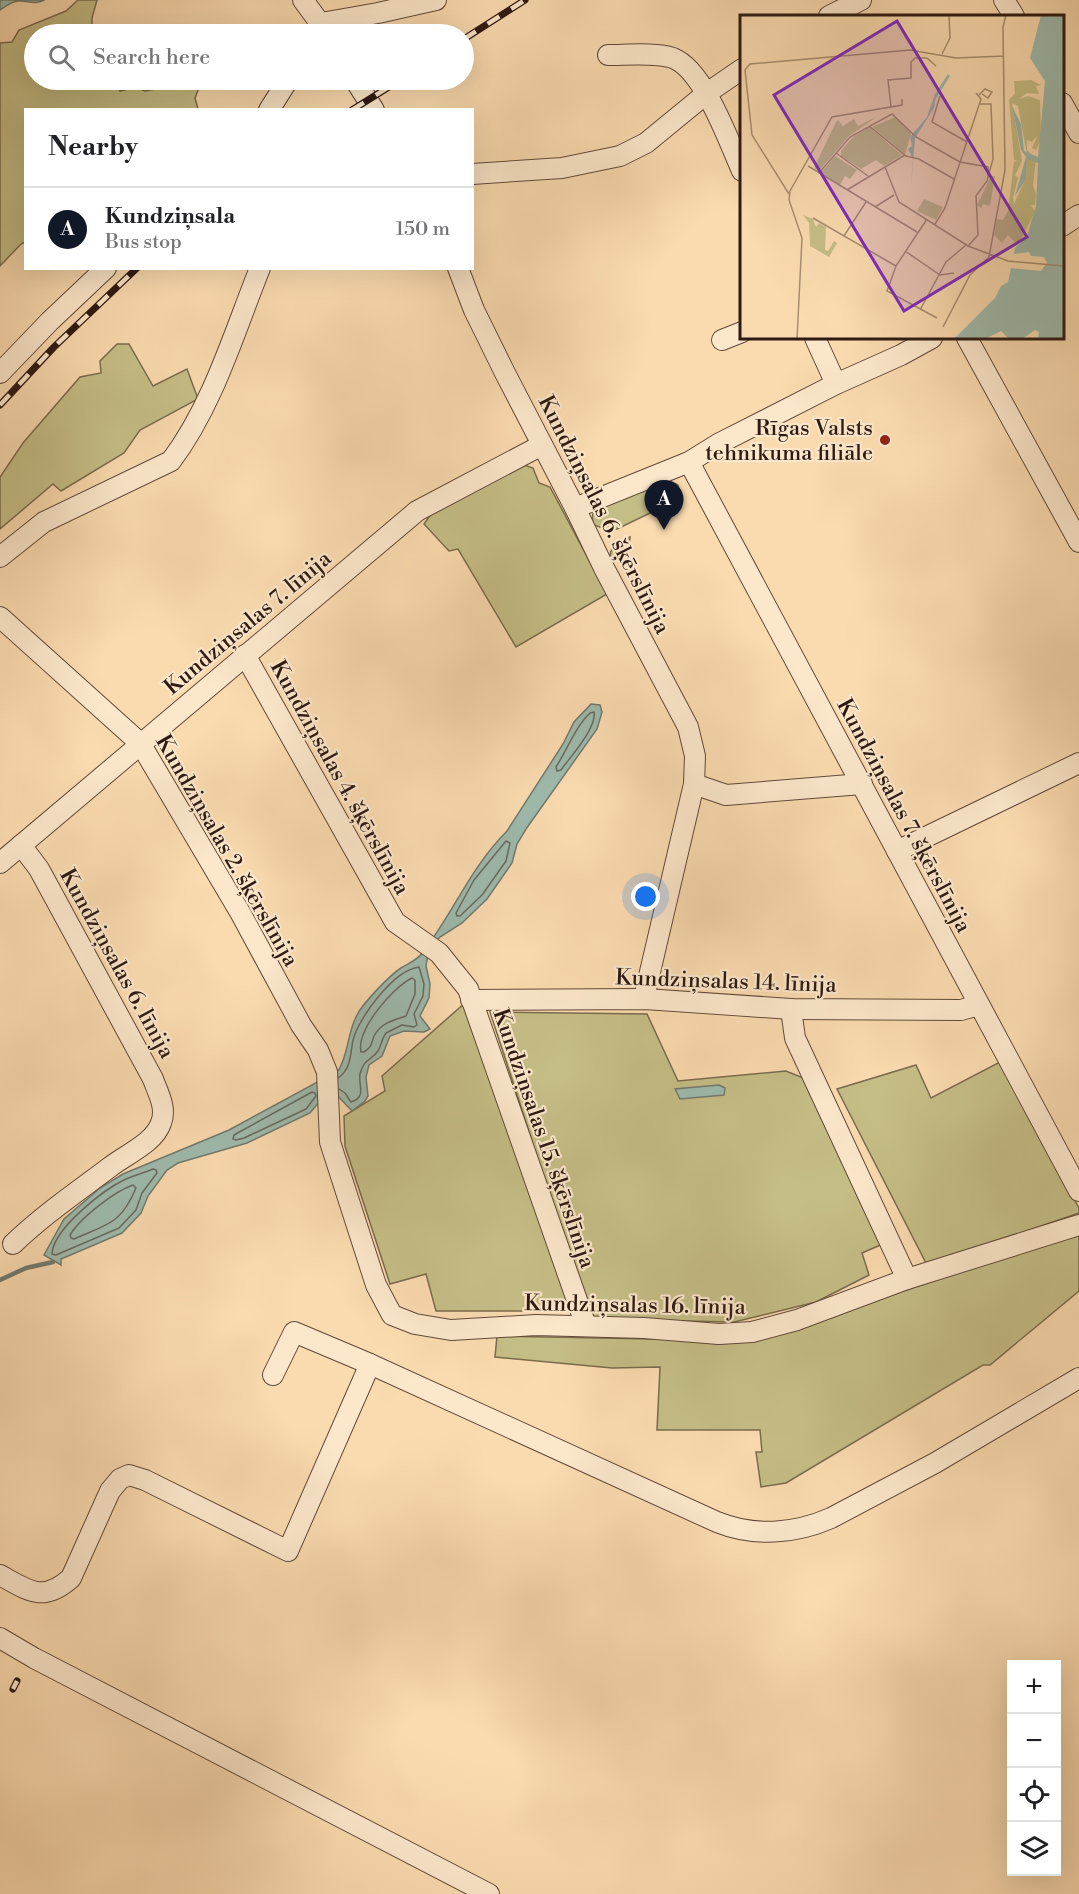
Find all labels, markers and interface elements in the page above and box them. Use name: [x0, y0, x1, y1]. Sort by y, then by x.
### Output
inset map: [740, 15, 1064, 339]
search box: [24, 24, 474, 90]
icon: search: [45, 41, 78, 74]
text: Search here: [93, 44, 210, 71]
text: Nearby: [48, 131, 138, 163]
text: Kundziņsala: [105, 203, 235, 230]
text: A: [60, 217, 75, 242]
text: 150 m: [395, 217, 450, 242]
text: Bus stop: [105, 230, 182, 255]
street label: Kundziņsalas 6. šķērslīnija: [532, 391, 676, 639]
place label: Rīgas Valsts tehnikuma filiāle: [705, 415, 873, 467]
marker: Rīgas Valsts tehnikuma filiāle: [878, 433, 892, 447]
pin: A: [644, 480, 684, 530]
street label: Kundziņsalas 7. līnija: [159, 545, 338, 701]
street label: Kundziņsalas 4. šķērslīnija: [264, 656, 416, 900]
street label: Kundziņsalas 7. šķērslīnija: [830, 694, 977, 938]
street label: Kundziņsalas 2. šķērslīnija: [149, 730, 305, 972]
street label: Kundziņsalas 6. līnija: [53, 864, 181, 1064]
your location: [631, 882, 660, 911]
street label: Kundziņsalas 14. līnija: [615, 964, 838, 999]
street label: Kundziņsalas 15. šķērslīnija: [486, 1005, 601, 1273]
street label: Kundziņsalas 16. līnija: [524, 1290, 747, 1321]
map controls: [1007, 1660, 1061, 1876]
button: +: [1007, 1660, 1061, 1714]
button: −: [1007, 1714, 1061, 1768]
button: locate: [1007, 1768, 1061, 1822]
button: layers: [1007, 1822, 1061, 1876]

